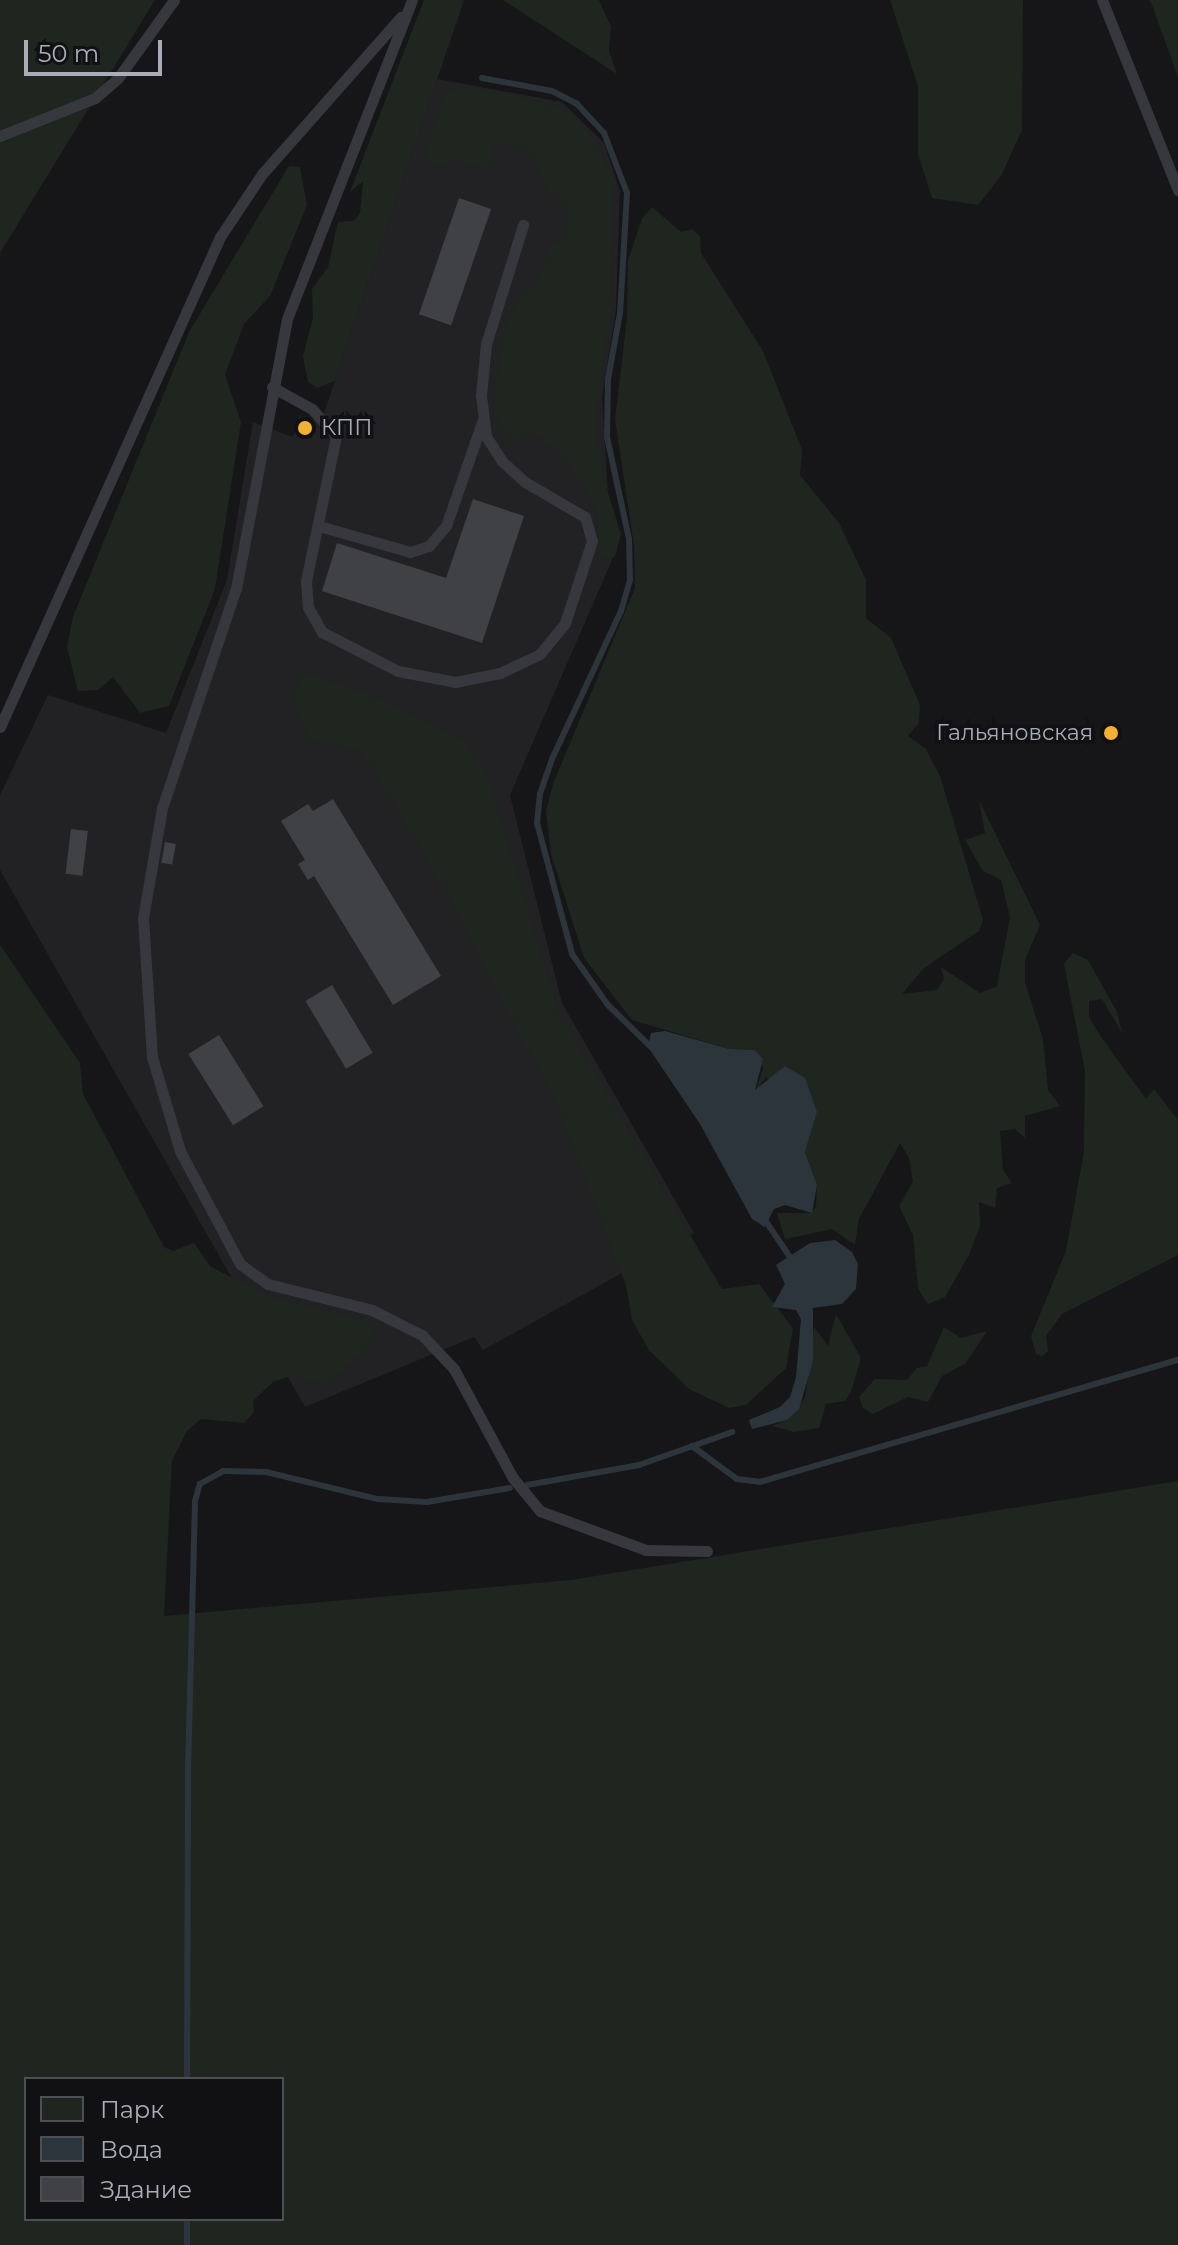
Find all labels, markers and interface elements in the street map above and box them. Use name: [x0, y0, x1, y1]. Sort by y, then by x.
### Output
scale bar: [28, 24, 166, 74]
text: 50 m: [38, 39, 99, 68]
place label: КПП: [321, 415, 372, 441]
marker: КПП: [296, 419, 314, 437]
place label: Гальяновская: [936, 720, 1093, 746]
marker: Гальяновская: [1100, 722, 1122, 744]
legend: [24, 2077, 284, 2221]
text: Парк: [100, 2095, 164, 2124]
text: Вода: [100, 2135, 163, 2164]
text: Здание: [100, 2175, 192, 2204]

